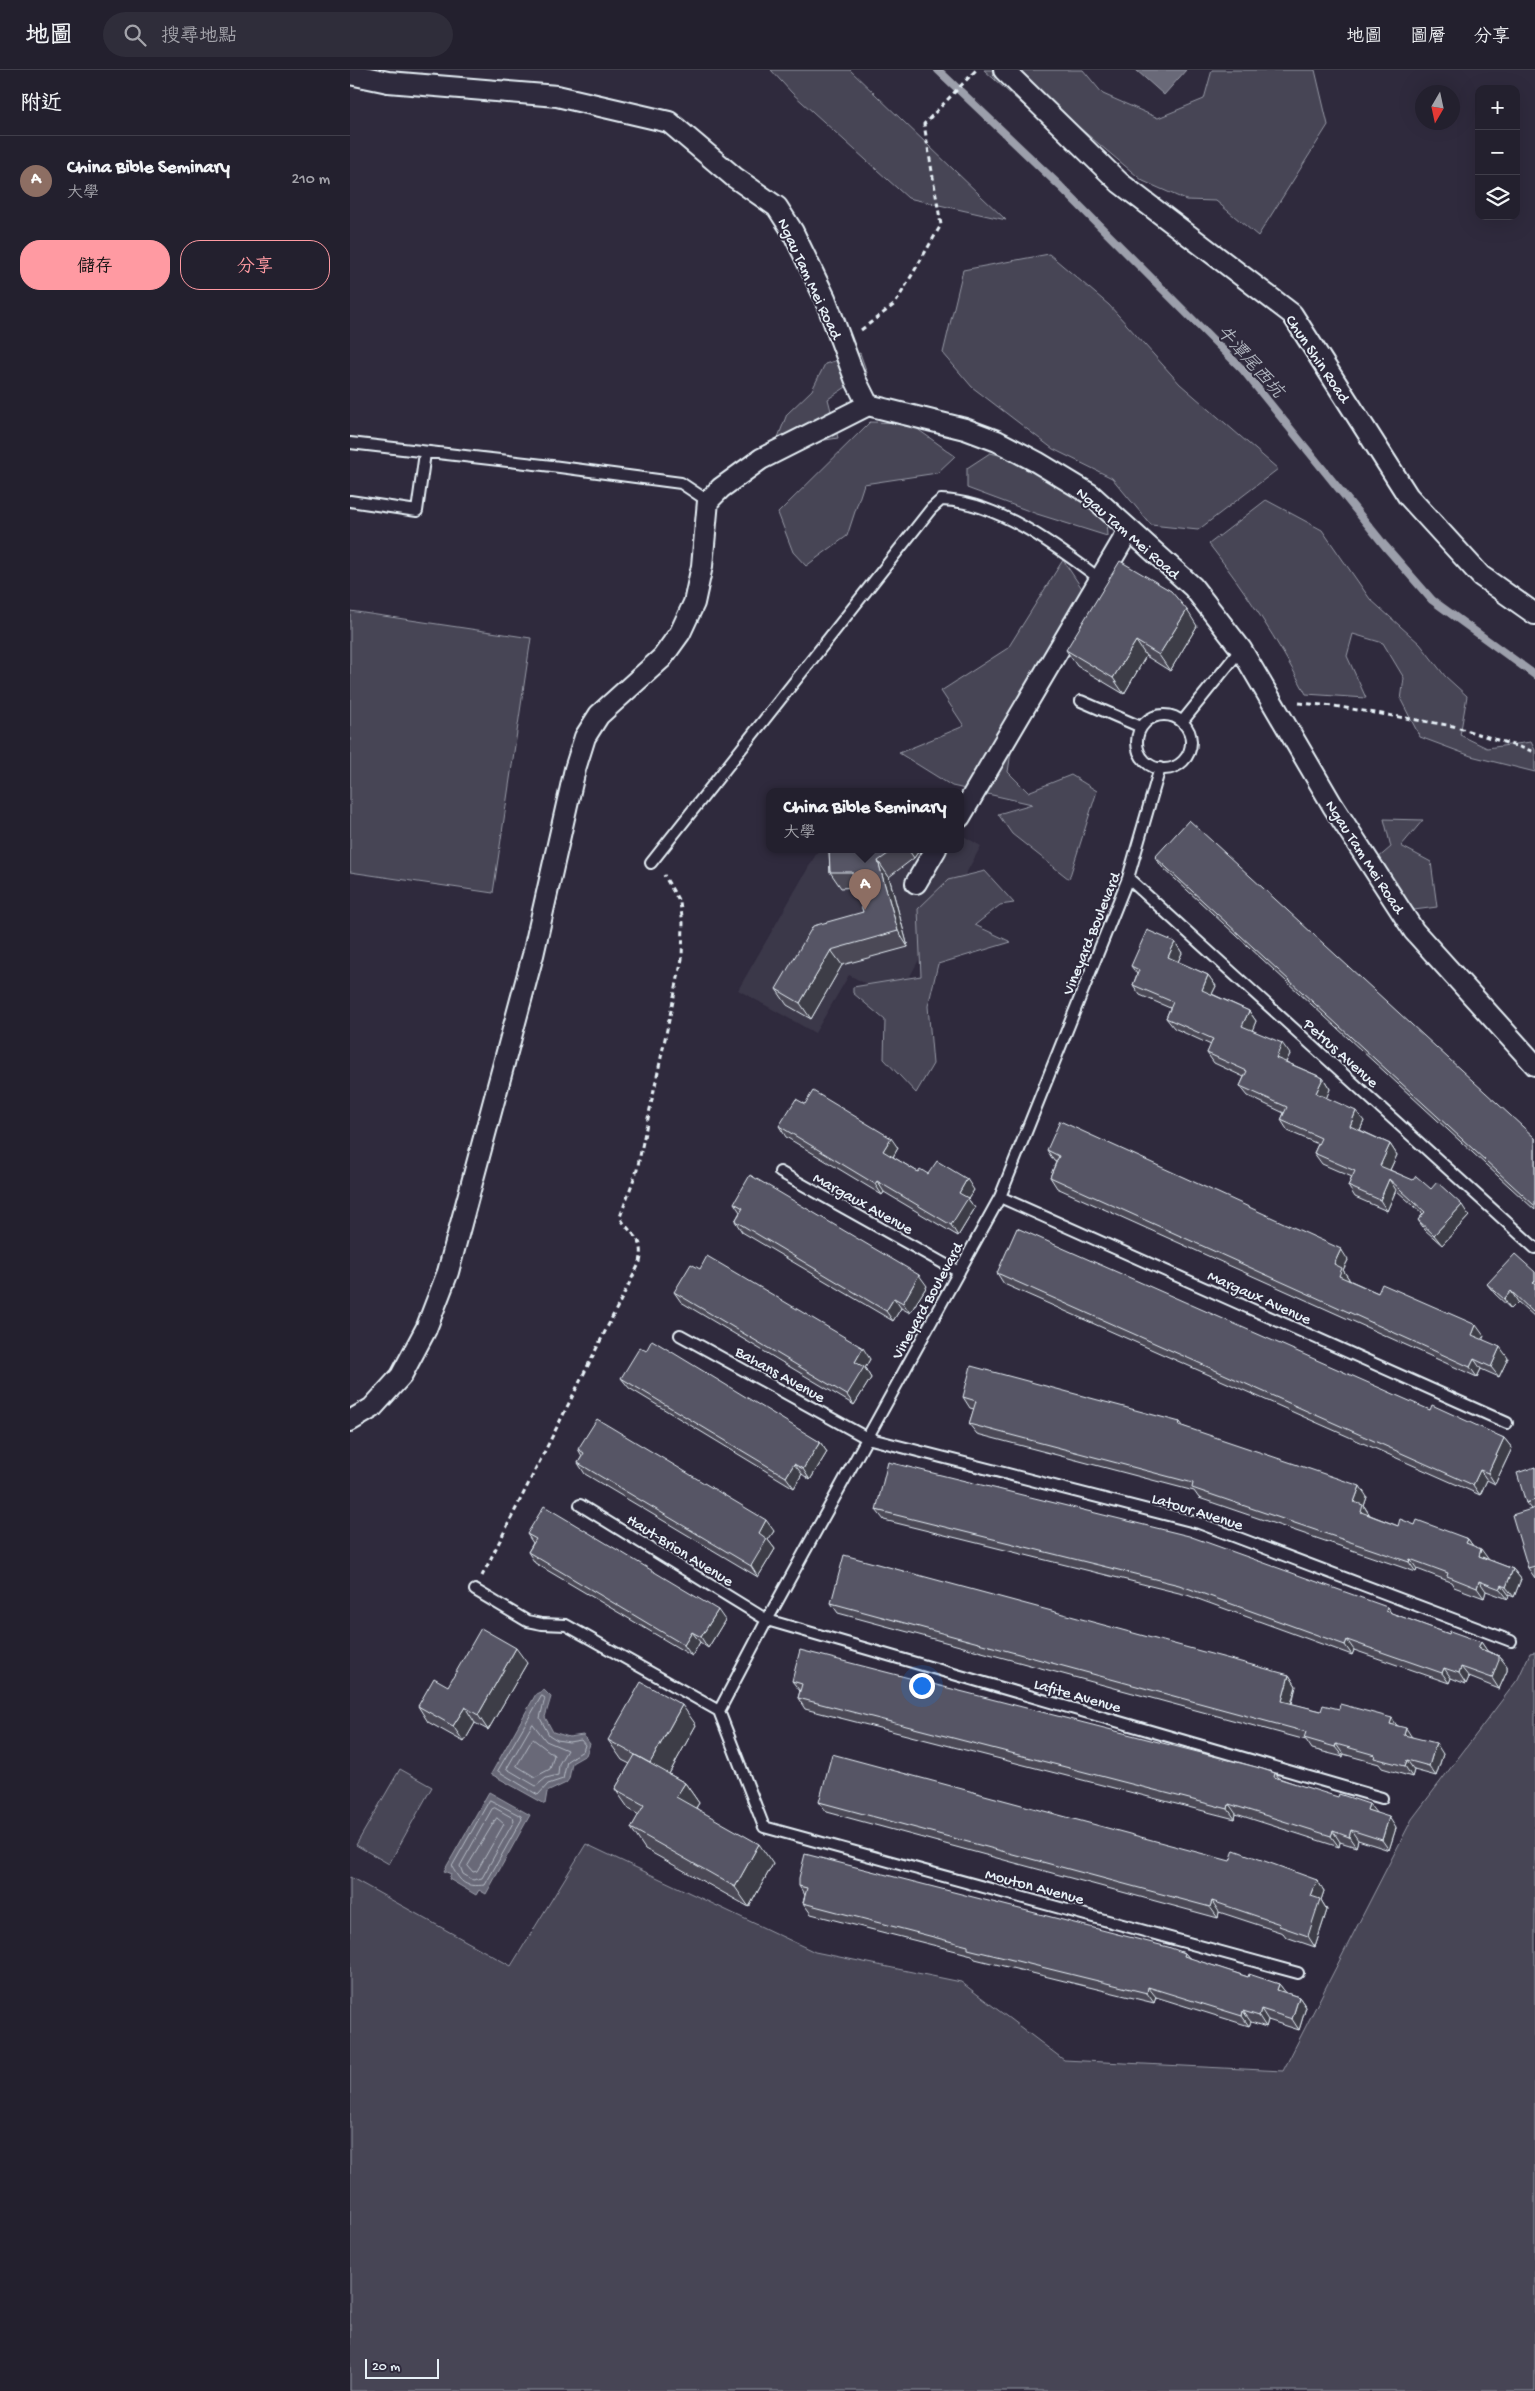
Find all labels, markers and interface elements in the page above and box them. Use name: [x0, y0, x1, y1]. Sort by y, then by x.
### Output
search box: [103, 12, 453, 57]
icon: search: [121, 21, 149, 49]
text: 地圖: [25, 23, 73, 52]
text: 搜尋地點: [161, 26, 237, 49]
text: 地圖: [1346, 27, 1382, 48]
text: 圖層: [1410, 27, 1446, 48]
text: 分享: [1474, 27, 1510, 48]
north arrow: [1415, 85, 1460, 130]
map controls: [1475, 85, 1520, 220]
button: +: [1475, 85, 1520, 130]
text: 附近: [20, 93, 62, 118]
button: −: [1475, 130, 1520, 175]
text: China Bible Seminary: [67, 157, 230, 180]
text: A: [31, 171, 41, 190]
text: 210 m: [291, 171, 330, 190]
button: layers: [1475, 175, 1520, 220]
text: 大學: [67, 185, 99, 204]
street label: Ngau Tam Mei Road: [771, 216, 845, 345]
button: 儲存: [20, 240, 170, 290]
button: 分享: [180, 240, 330, 290]
street label: Chun Shin Road: [1280, 312, 1353, 409]
water label: 牛潭尾西坑: [1211, 322, 1289, 405]
street label: Ngau Tam Mei Road: [1071, 484, 1184, 586]
popup: [766, 788, 964, 853]
text: China Bible Seminary: [784, 797, 946, 820]
street label: Ngau Tam Mei Road: [1319, 798, 1408, 920]
text: 大學: [784, 825, 816, 844]
pin: A: [849, 869, 881, 910]
street label: Vineyard Boulevard: [1060, 869, 1127, 999]
street label: Petrus Avenue: [1297, 1015, 1382, 1094]
street label: Margaux Avenue: [809, 1170, 916, 1241]
street label: Vineyard Boulevard: [889, 1239, 970, 1364]
street label: Margaux Avenue: [1204, 1268, 1314, 1331]
street label: Bahans Avenue: [730, 1343, 828, 1409]
street label: Latour Avenue: [1149, 1490, 1246, 1536]
street label: Haut-Brion Avenue: [622, 1512, 737, 1593]
your location: [909, 1673, 935, 1699]
street label: Lafite Avenue: [1031, 1676, 1124, 1719]
street label: Mouton Avenue: [983, 1866, 1086, 1911]
scale bar: [365, 2356, 439, 2379]
text: 20 m: [372, 2359, 400, 2376]

